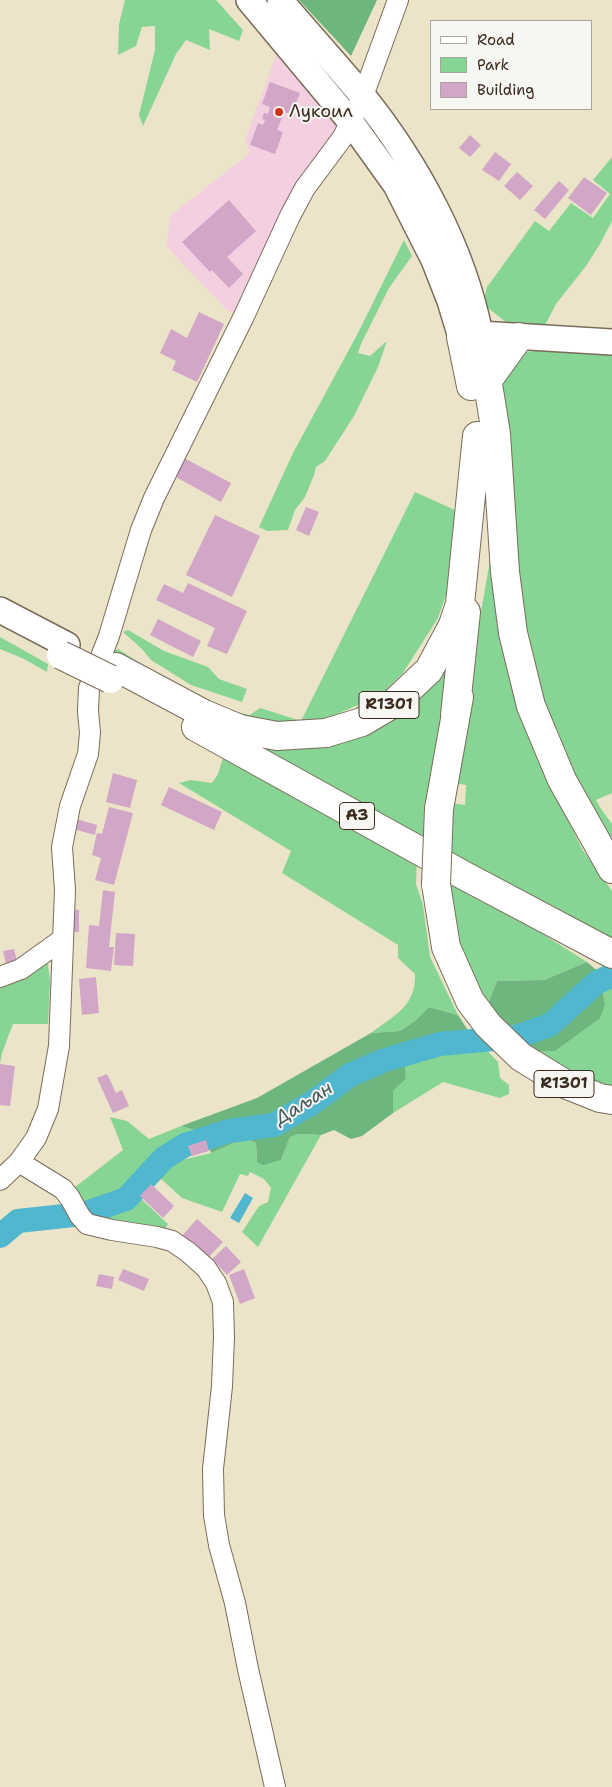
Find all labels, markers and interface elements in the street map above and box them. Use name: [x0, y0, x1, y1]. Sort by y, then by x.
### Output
legend: [430, 20, 592, 110]
text: Road: [477, 30, 515, 50]
text: Park: [477, 55, 509, 75]
text: Building: [477, 80, 534, 100]
place label: Лукоил: [289, 101, 353, 123]
marker: Лукоил: [273, 106, 285, 118]
road number: R1301: [359, 692, 419, 718]
road number: A3: [340, 802, 374, 829]
road number: R1301: [534, 1070, 594, 1098]
water label: Даљан: [271, 1077, 337, 1131]

